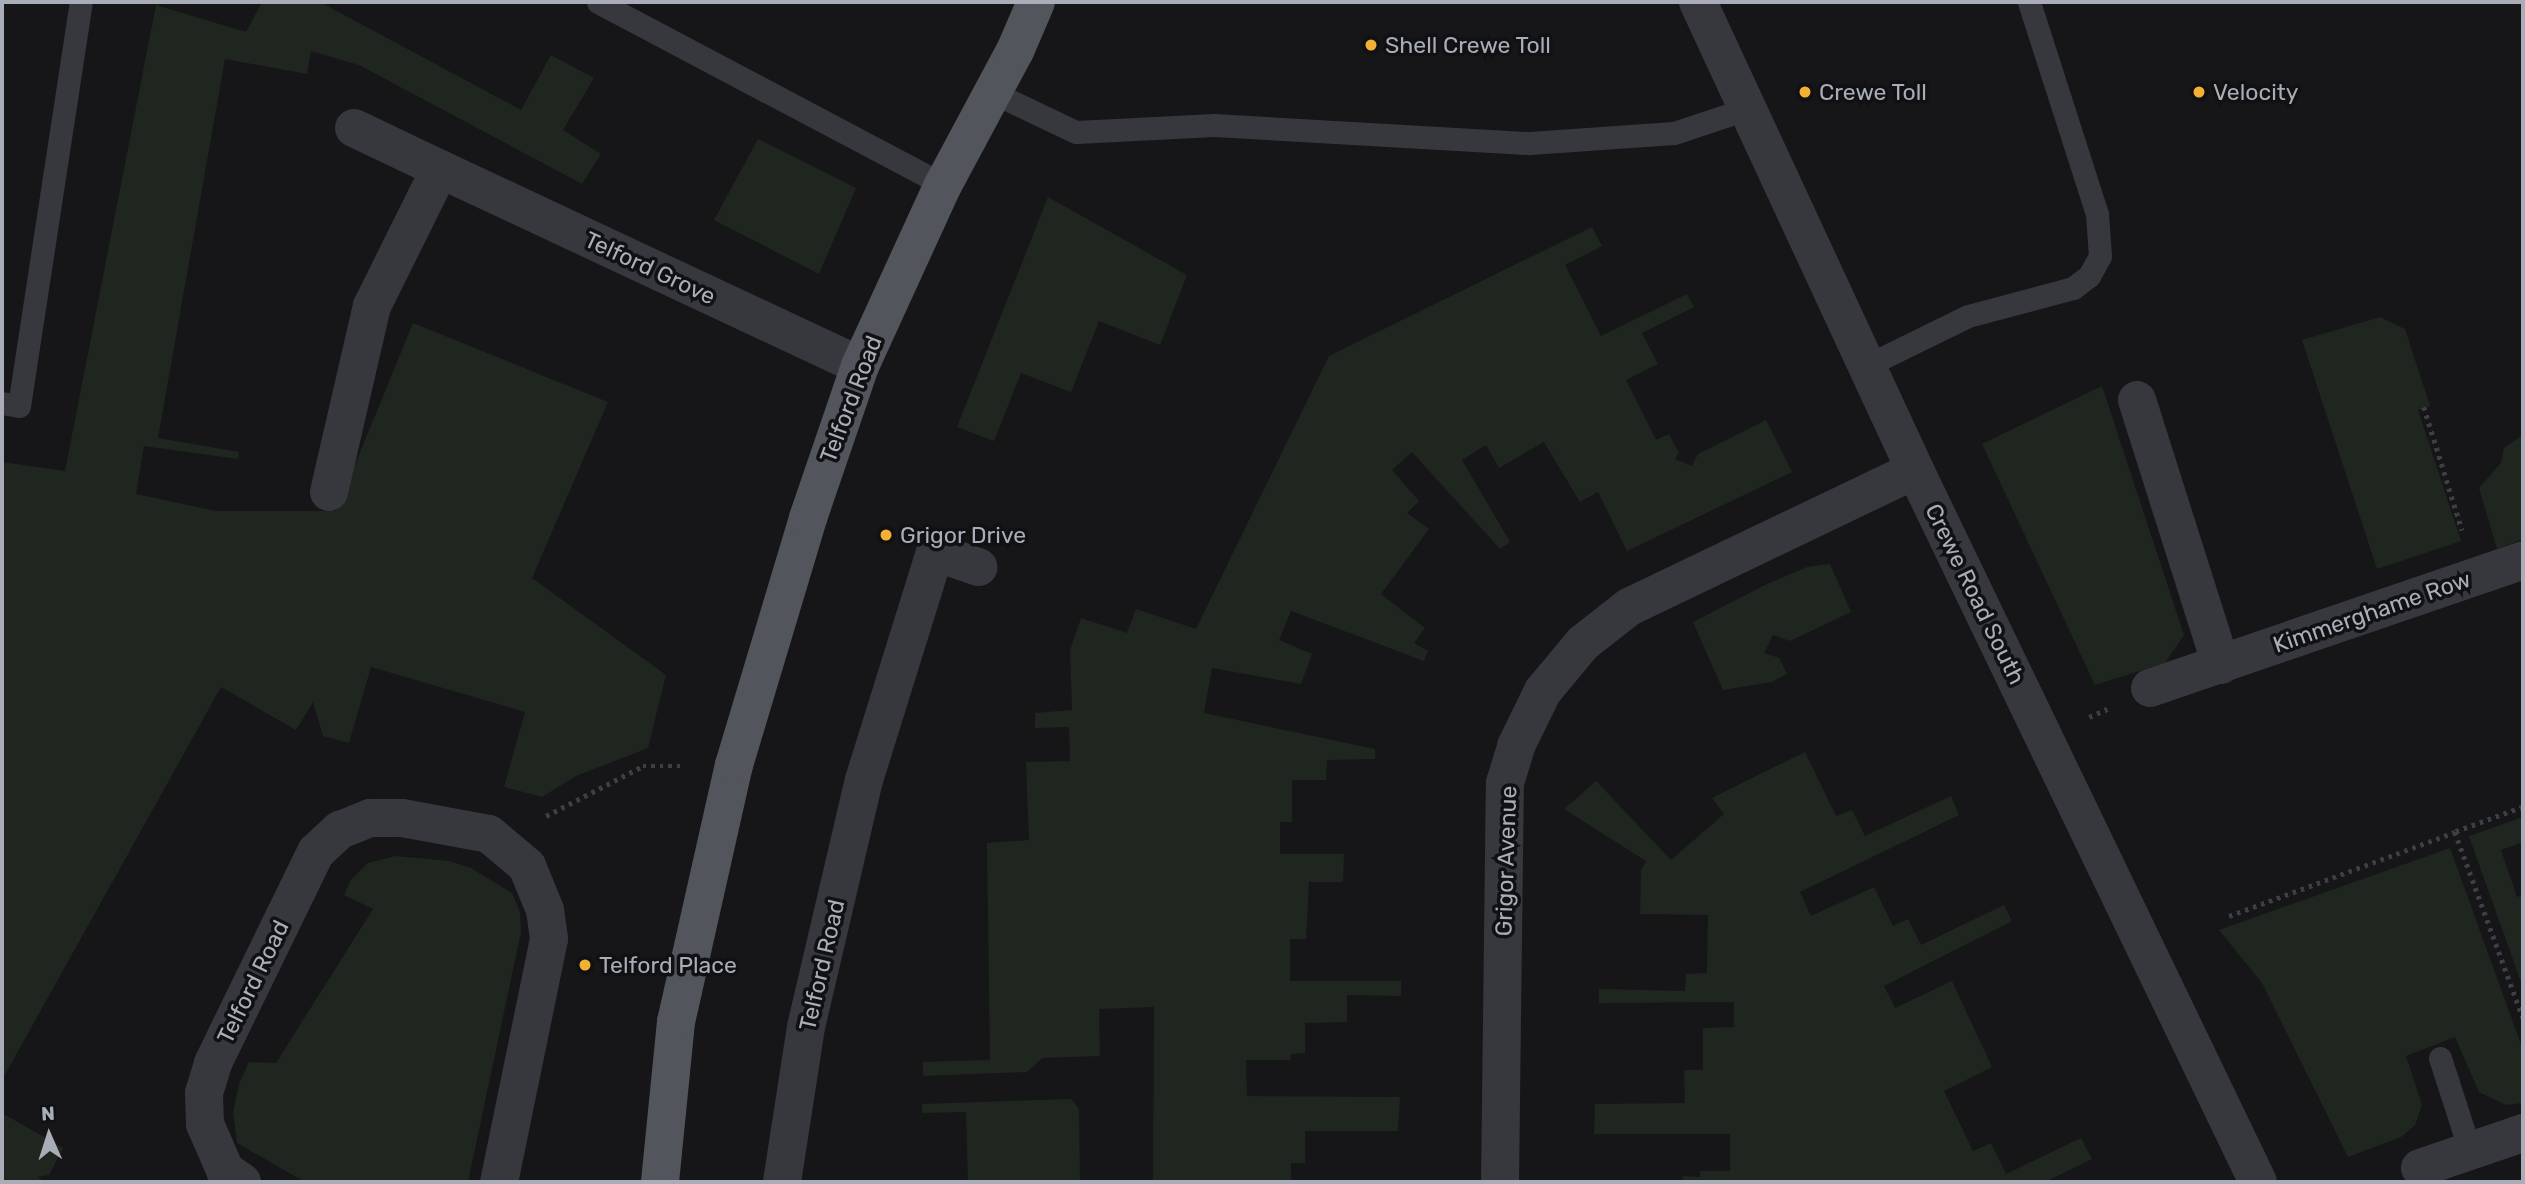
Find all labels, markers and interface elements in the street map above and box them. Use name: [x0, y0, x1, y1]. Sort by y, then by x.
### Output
place label: Shell Crewe Toll: [1385, 31, 1552, 59]
marker: Shell Crewe Toll: [1363, 37, 1379, 53]
place label: Crewe Toll: [1819, 78, 1928, 106]
place label: Velocity: [2213, 78, 2298, 106]
marker: Crewe Toll: [1797, 84, 1813, 100]
marker: Velocity: [2191, 84, 2207, 100]
street label: Telford Grove: [580, 226, 720, 310]
street label: Telford Road: [814, 332, 888, 466]
street label: Crewe Road South: [1919, 499, 2031, 689]
place label: Grigor Drive: [900, 521, 1027, 549]
marker: Grigor Drive: [878, 527, 894, 543]
street label: Kimmerghame Row: [2269, 565, 2475, 659]
street label: Grigor Avenue: [1490, 785, 1522, 937]
street label: Telford Road: [794, 897, 850, 1033]
street label: Telford Road: [211, 916, 295, 1048]
place label: Telford Place: [599, 951, 737, 979]
marker: Telford Place: [577, 957, 593, 973]
north arrow: [14, 1100, 84, 1170]
text: N: [40, 1102, 55, 1125]

